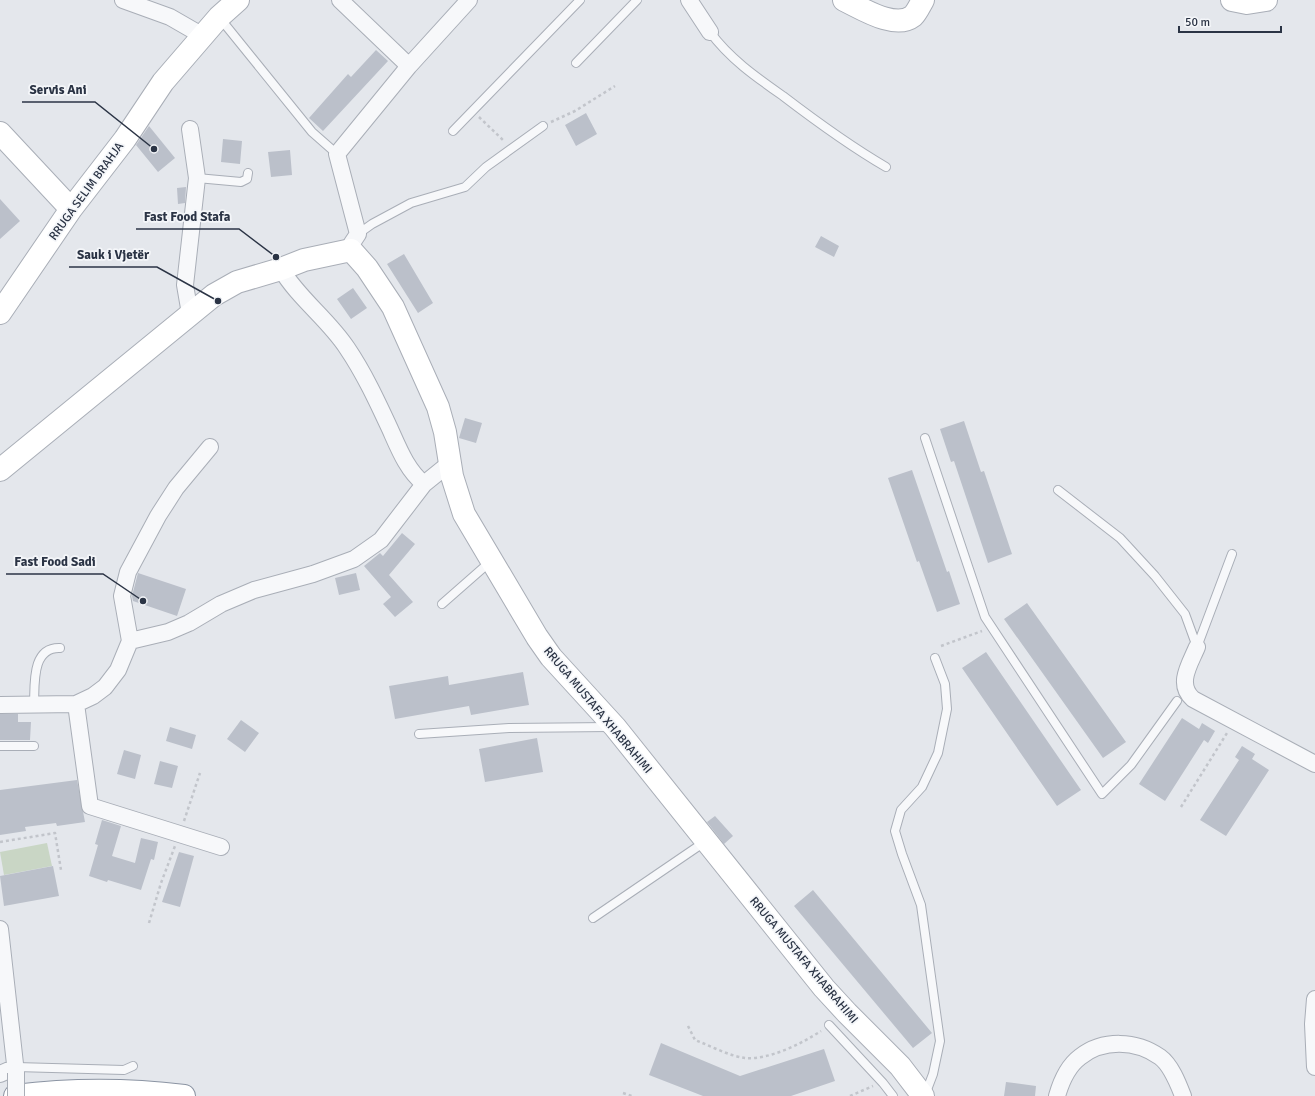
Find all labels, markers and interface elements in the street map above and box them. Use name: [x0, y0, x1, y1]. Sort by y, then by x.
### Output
scale bar: [1179, 8, 1281, 34]
text: 50 m: [1185, 15, 1210, 30]
callout: Servis Ani: [22, 77, 95, 102]
text: Servis Ani: [29, 82, 87, 98]
street label: RRUGA SELIM BRAHJA: [46, 139, 127, 243]
callout: Fast Food Stafa: [136, 204, 239, 229]
text: Fast Food Stafa: [144, 209, 231, 225]
callout: Sauk i Vjetër: [69, 242, 157, 267]
text: Sauk i Vjetër: [77, 247, 150, 263]
callout: Fast Food Sadi: [6, 549, 103, 574]
text: Fast Food Sadi: [14, 554, 96, 570]
street label: RRUGA MUSTAFA XHABRAHIMI: [540, 644, 655, 777]
street label: RRUGA MUSTAFA XHABRAHIMI: [746, 894, 861, 1027]

